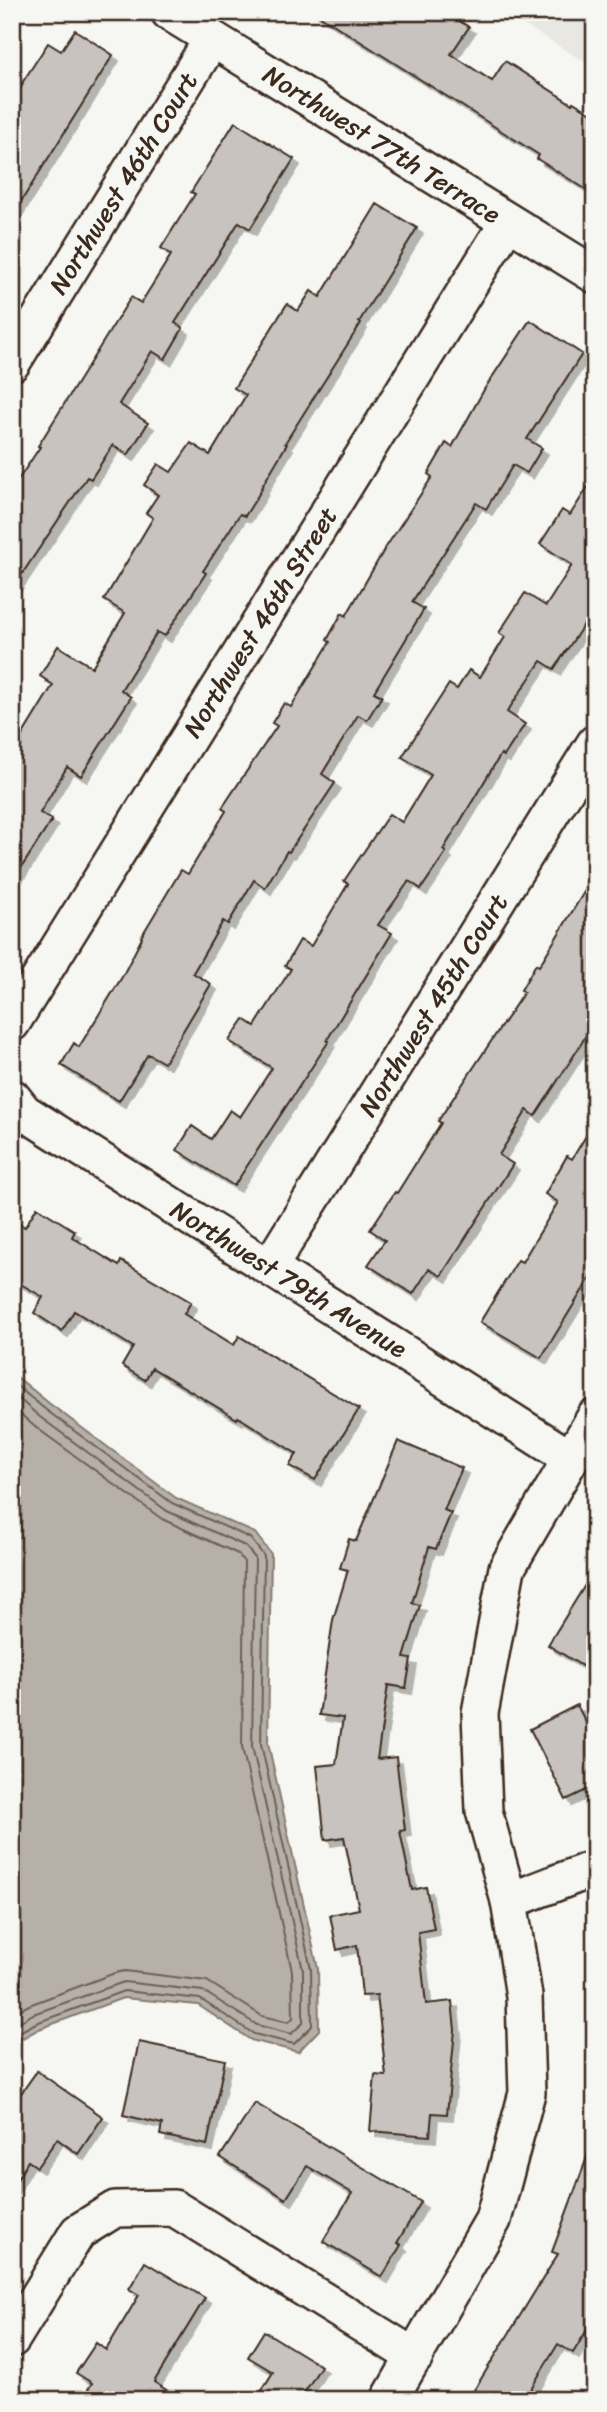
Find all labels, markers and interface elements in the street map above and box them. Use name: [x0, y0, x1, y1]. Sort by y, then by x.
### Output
street label: Northwest 77th Terrace: [254, 52, 511, 236]
street label: Northwest 46th Court: [36, 62, 210, 304]
street label: Northwest 46th Street: [170, 497, 350, 747]
street label: Northwest 45th Court: [345, 884, 521, 1126]
street label: Northwest 79th Avenue: [161, 1187, 417, 1371]

